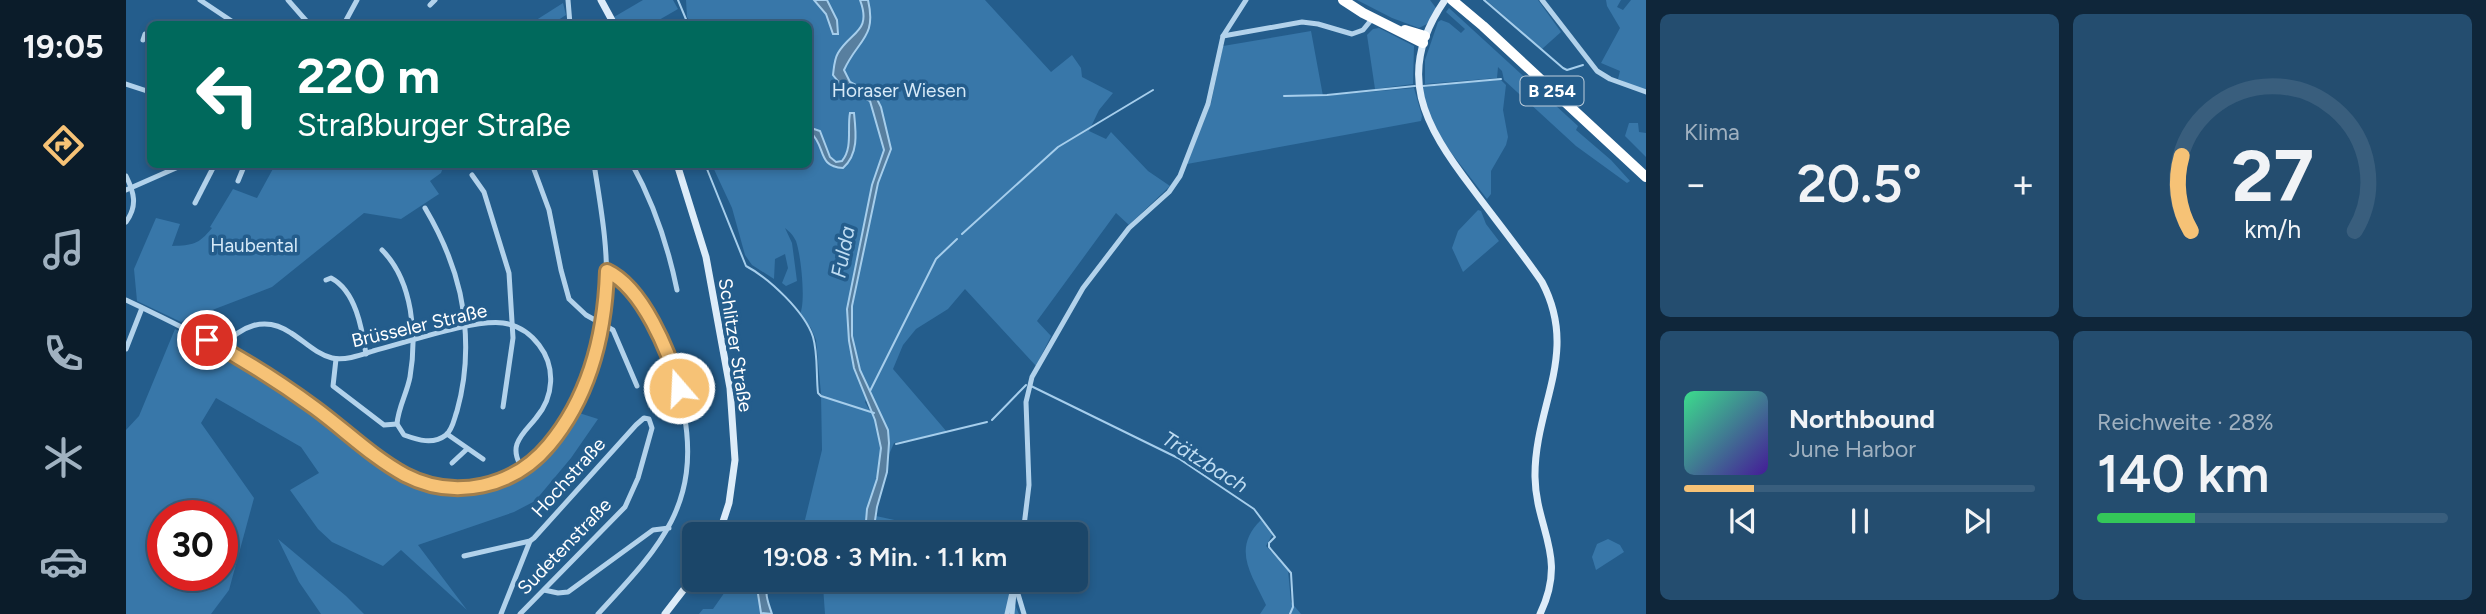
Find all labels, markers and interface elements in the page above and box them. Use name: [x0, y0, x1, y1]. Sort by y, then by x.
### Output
text: 19:05: [22, 28, 104, 66]
text: 220 m: [297, 46, 440, 105]
icon: left: [182, 49, 273, 140]
road number: B 254: [1520, 76, 1584, 106]
park label: Horaser Wiesen: [832, 79, 966, 102]
text: Straßburger Straße: [297, 106, 571, 144]
text: Klima: [1684, 118, 1740, 146]
icon: directions: [39, 121, 88, 170]
text: 27: [2231, 133, 2314, 220]
text: 20.5°: [1797, 153, 1922, 215]
text: −: [1684, 161, 1708, 207]
text: +: [2011, 161, 2035, 207]
text: km/h: [2244, 214, 2301, 244]
water label: Fulda: [825, 224, 860, 280]
icon: music: [39, 225, 88, 274]
park label: Haubental: [210, 234, 298, 257]
street label: Schlitzer Straße: [714, 277, 757, 414]
street label: Brüsseler Straße: [349, 299, 489, 352]
pin: [177, 310, 237, 370]
icon: arrive: [188, 321, 226, 359]
icon: phone: [39, 329, 88, 378]
position arrow: [642, 351, 716, 425]
text: Northbound: [1789, 403, 1935, 435]
text: Reichweite · 28%: [2097, 408, 2274, 436]
water label: Trätzbach: [1158, 425, 1253, 498]
icon: climate: [39, 433, 88, 482]
street label: Hochstraße: [527, 433, 610, 522]
text: June Harbor: [1789, 435, 1916, 463]
text: 140 km: [2097, 443, 2269, 505]
street label: Sudetenstraße: [513, 493, 616, 599]
speed limit sign: 30: [147, 500, 238, 591]
icon: previous: [1724, 502, 1762, 540]
icon: pause: [1841, 502, 1879, 540]
icon: next: [1958, 502, 1996, 540]
icon: car: [39, 537, 88, 586]
text: 19:08 · 3 Min. · 1.1 km: [763, 541, 1007, 573]

